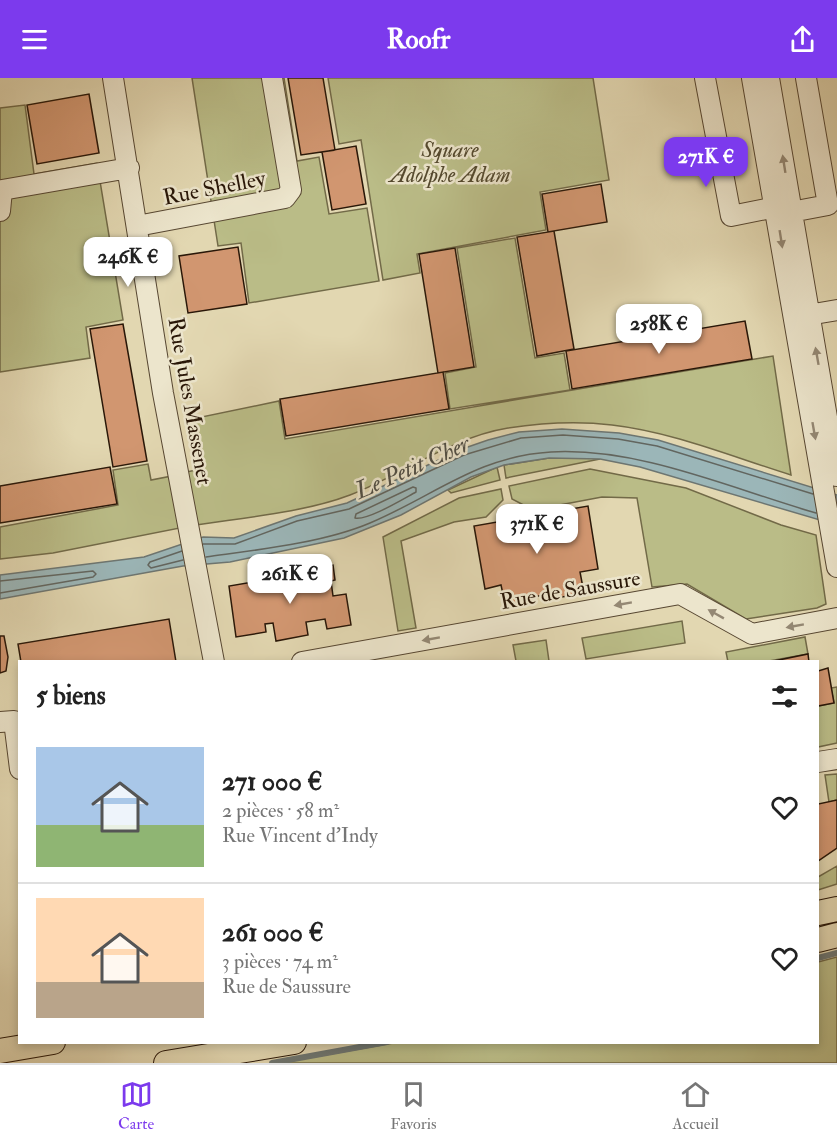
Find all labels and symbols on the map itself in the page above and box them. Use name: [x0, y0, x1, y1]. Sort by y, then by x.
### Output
park label: Square Adolphe Adam: [388, 136, 510, 189]
pin: 271K €: [657, 137, 755, 188]
one-way arrow: [779, 155, 788, 174]
street label: Rue Shelley: [161, 164, 268, 212]
one-way arrow: [776, 230, 785, 249]
pin: 246K €: [79, 237, 177, 288]
pin: 258K €: [610, 304, 708, 355]
street label: Rue Jules Massenet: [161, 315, 219, 487]
one-way arrow: [812, 347, 821, 366]
one-way arrow: [809, 422, 818, 441]
water label: Le Petit Cher: [349, 428, 475, 507]
pin: 371K €: [488, 504, 586, 555]
pin: 261K €: [241, 554, 339, 605]
street label: Rue de Saussure: [498, 564, 642, 616]
one-way arrow: [613, 600, 632, 609]
one-way arrow: [707, 609, 724, 619]
one-way arrow: [785, 622, 804, 631]
one-way arrow: [421, 634, 440, 643]

